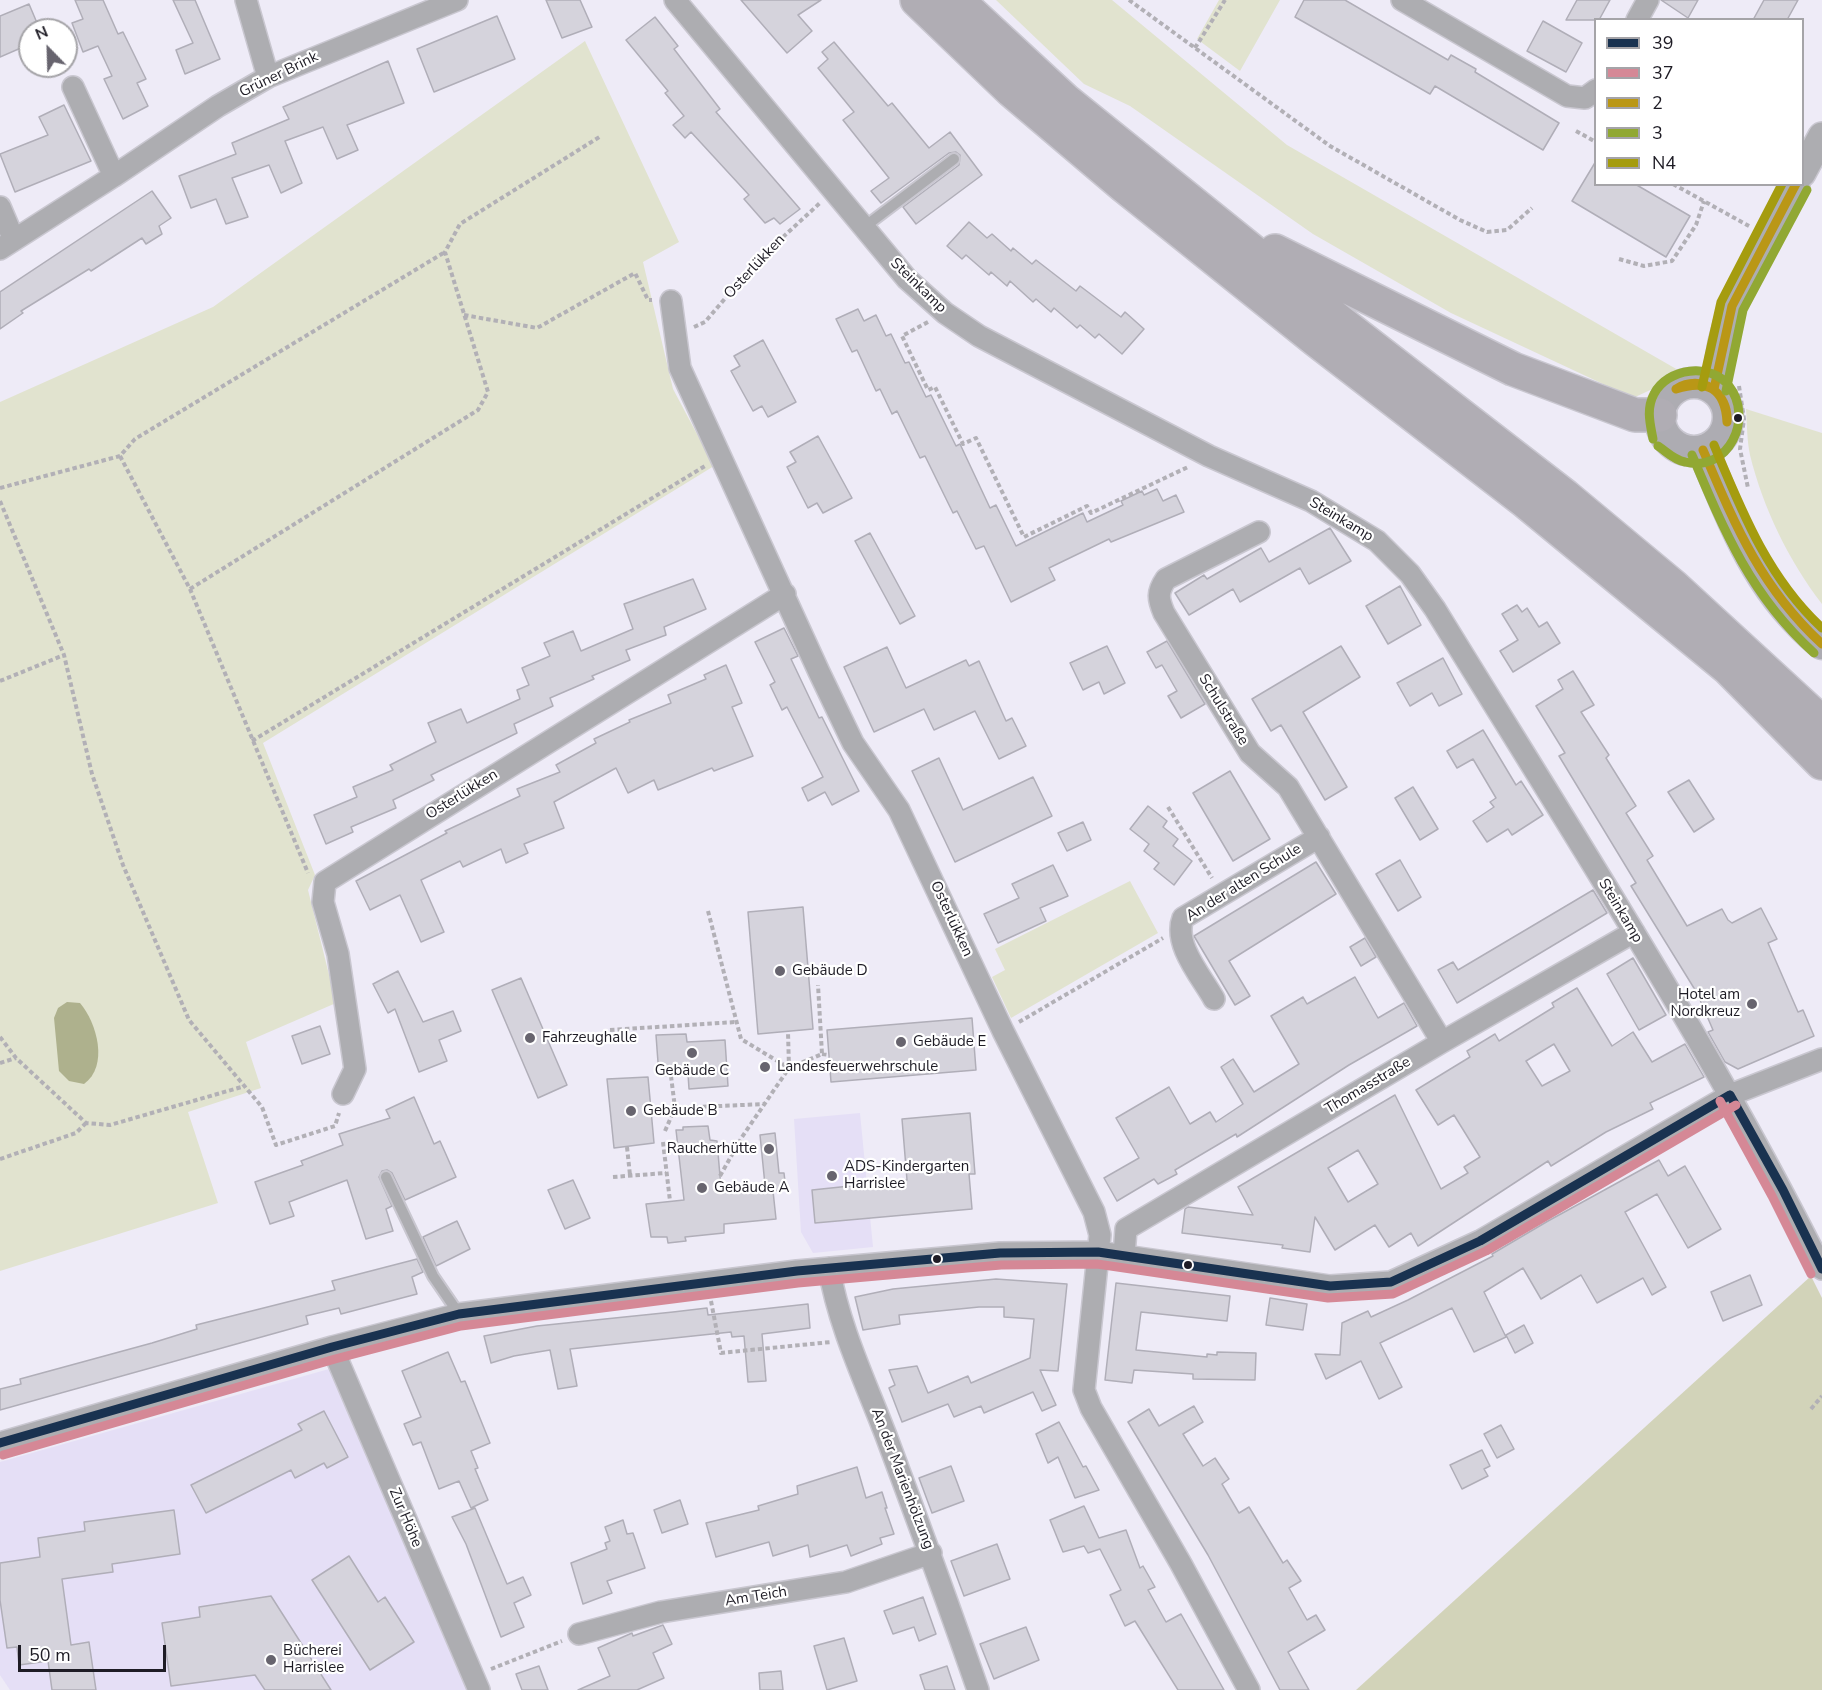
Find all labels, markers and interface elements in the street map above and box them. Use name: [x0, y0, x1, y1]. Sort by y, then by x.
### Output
north arrow: [18, 18, 78, 78]
legend: [1594, 18, 1804, 186]
text: N: [32, 21, 52, 46]
text: 39: [1652, 31, 1674, 55]
street label: Grüner Brink: [237, 48, 321, 102]
text: 37: [1652, 61, 1674, 85]
text: 2: [1652, 91, 1663, 115]
text: 3: [1652, 121, 1663, 145]
text: N4: [1652, 151, 1676, 175]
street label: Osterlükken: [721, 231, 789, 303]
street label: Steinkamp: [886, 255, 950, 317]
unlabelled marker: [1732, 412, 1744, 424]
street label: Steinkamp: [1306, 494, 1376, 546]
street label: Schulstraße: [1194, 671, 1252, 749]
street label: Osterlükken: [423, 766, 501, 824]
street label: An der alten Schule: [1183, 840, 1305, 926]
street label: Steinkamp: [1594, 876, 1646, 946]
street label: Osterlükken: [926, 878, 976, 960]
place label: Gebäude D: [792, 962, 868, 980]
marker: Gebäude D: [773, 964, 787, 978]
place label: Hotel am Nordkreuz: [1670, 986, 1740, 1021]
marker: Hotel am Nordkreuz: [1745, 997, 1759, 1011]
place label: Fahrzeughalle: [542, 1029, 637, 1047]
marker: Fahrzeughalle: [523, 1031, 537, 1045]
place label: Gebäude E: [913, 1033, 986, 1051]
marker: Gebäude E: [894, 1035, 908, 1049]
marker: Gebäude C: [685, 1046, 699, 1060]
street label: Thomasstraße: [1322, 1053, 1414, 1119]
place label: Landesfeuerwehrschule: [777, 1058, 938, 1076]
marker: Landesfeuerwehrschule: [758, 1060, 772, 1074]
place label: Gebäude C: [655, 1062, 729, 1080]
place label: Gebäude B: [643, 1102, 718, 1120]
marker: Gebäude B: [624, 1104, 638, 1118]
place label: Raucherhütte: [667, 1140, 757, 1158]
marker: Raucherhütte: [762, 1142, 776, 1156]
place label: ADS-Kindergarten Harrislee: [844, 1158, 969, 1193]
marker: ADS-Kindergarten Harrislee: [825, 1169, 839, 1183]
place label: Gebäude A: [714, 1179, 789, 1197]
marker: Gebäude A: [695, 1181, 709, 1195]
unlabelled marker: [931, 1253, 943, 1265]
unlabelled marker: [1182, 1259, 1194, 1271]
street label: An der Marienhölzung: [867, 1406, 937, 1552]
street label: Zur Höhe: [384, 1486, 426, 1550]
street label: Am Teich: [724, 1583, 788, 1611]
scale bar: [21, 1633, 170, 1671]
place label: Bücherei Harrislee: [283, 1642, 344, 1677]
text: 50 m: [29, 1643, 71, 1667]
marker: Bücherei Harrislee: [264, 1653, 278, 1667]

